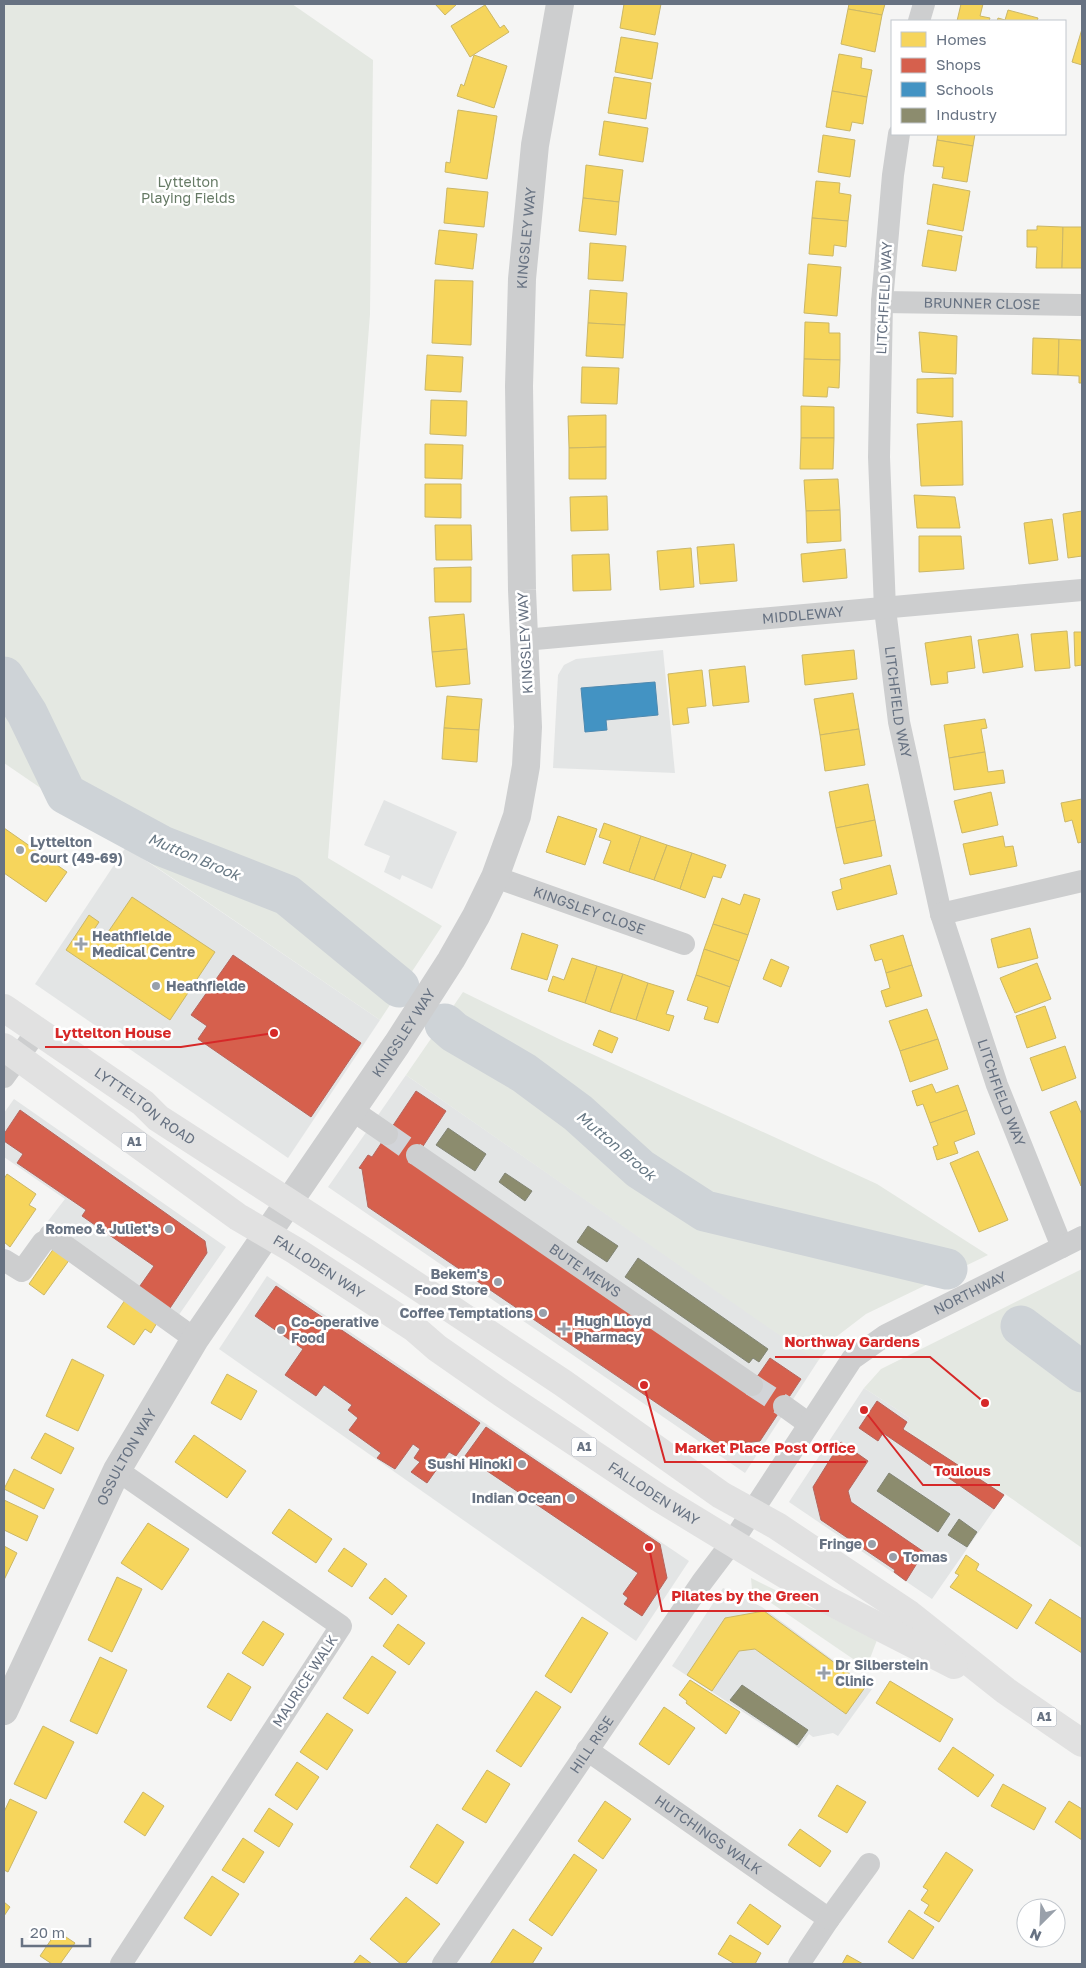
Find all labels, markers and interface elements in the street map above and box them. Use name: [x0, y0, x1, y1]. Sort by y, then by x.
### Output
legend: [891, 20, 1066, 135]
text: Homes: [936, 30, 986, 48]
text: Shops: [936, 55, 981, 73]
text: Schools: [936, 80, 994, 98]
text: Industry: [936, 105, 997, 123]
park label: Lyttelton Playing Fields: [141, 173, 235, 206]
street label: KINGSLEY WAY: [513, 186, 539, 289]
street label: LITCHFIELD WAY: [872, 241, 895, 355]
street label: BRUNNER CLOSE: [924, 294, 1040, 312]
street label: KINGSLEY WAY: [513, 592, 536, 694]
street label: MIDDLEWAY: [761, 602, 845, 627]
street label: LITCHFIELD WAY: [882, 645, 916, 760]
water label: Mutton Brook: [146, 829, 244, 884]
place label: Lyttelton Court (49-69): [30, 833, 123, 866]
marker: Lyttelton Court (49-69): [14, 844, 26, 856]
street label: KINGSLEY CLOSE: [531, 882, 648, 938]
place label: Heathfielde Medical Centre: [92, 927, 195, 960]
marker: Heathfielde Medical Centre: [74, 937, 88, 951]
place label: Heathfielde: [166, 977, 246, 994]
marker: Heathfielde: [150, 980, 162, 992]
street label: KINGSLEY WAY: [368, 985, 438, 1080]
callout: Lyttelton House: [45, 1017, 181, 1047]
text: Lyttelton House: [55, 1023, 171, 1041]
street label: LITCHFIELD WAY: [974, 1037, 1030, 1148]
street label: LYTTELTON ROAD: [92, 1064, 199, 1148]
water label: Mutton Brook: [573, 1107, 661, 1185]
road number: A1: [122, 1132, 146, 1152]
place label: Romeo & Juliet's: [45, 1220, 159, 1237]
marker: Romeo & Juliet's: [163, 1223, 175, 1235]
street label: FALLODEN WAY: [271, 1231, 368, 1301]
street label: BUTE MEWS: [546, 1239, 625, 1301]
place label: Bekem's Food Store: [414, 1265, 488, 1298]
street label: NORTHWAY: [931, 1267, 1009, 1318]
marker: Bekem's Food Store: [492, 1276, 504, 1288]
place label: Coffee Temptations: [399, 1304, 533, 1321]
marker: Coffee Temptations: [537, 1307, 549, 1319]
place label: Hugh Lloyd Pharmacy: [574, 1312, 651, 1345]
place label: Co-operative Food: [291, 1313, 379, 1346]
marker: Hugh Lloyd Pharmacy: [558, 1323, 570, 1335]
marker: Co-operative Food: [275, 1324, 287, 1336]
callout: Northway Gardens: [775, 1327, 930, 1357]
text: Northway Gardens: [784, 1332, 920, 1350]
street label: OSSULTON WAY: [93, 1405, 160, 1508]
callout: Market Place Post Office: [665, 1432, 866, 1462]
road number: A1: [572, 1438, 596, 1456]
text: Market Place Post Office: [674, 1438, 856, 1456]
place label: Sushi Hinoki: [427, 1455, 512, 1472]
callout: Toulous: [923, 1455, 1000, 1485]
marker: Sushi Hinoki: [516, 1458, 528, 1470]
street label: FALLODEN WAY: [605, 1458, 703, 1529]
text: Toulous: [933, 1461, 991, 1479]
place label: Indian Ocean: [472, 1489, 561, 1506]
marker: Indian Ocean: [565, 1492, 577, 1504]
place label: Fringe: [819, 1535, 862, 1552]
marker: Fringe: [866, 1538, 878, 1550]
place label: Tomas: [903, 1548, 948, 1565]
marker: Tomas: [887, 1551, 899, 1563]
callout: Pilates by the Green: [662, 1581, 829, 1611]
text: Pilates by the Green: [671, 1586, 819, 1604]
street label: MAURICE WALK: [268, 1631, 341, 1730]
place label: Dr Silberstein Clinic: [835, 1656, 928, 1689]
marker: Dr Silberstein Clinic: [817, 1666, 831, 1680]
road number: A1: [1032, 1708, 1056, 1726]
street label: HILL RISE: [566, 1712, 617, 1776]
street label: HUTCHINGS WALK: [652, 1791, 766, 1878]
north arrow: [1016, 1898, 1066, 1948]
scale bar: [22, 1916, 90, 1948]
text: 20 m: [30, 1923, 65, 1941]
text: N: [1027, 1925, 1044, 1945]

